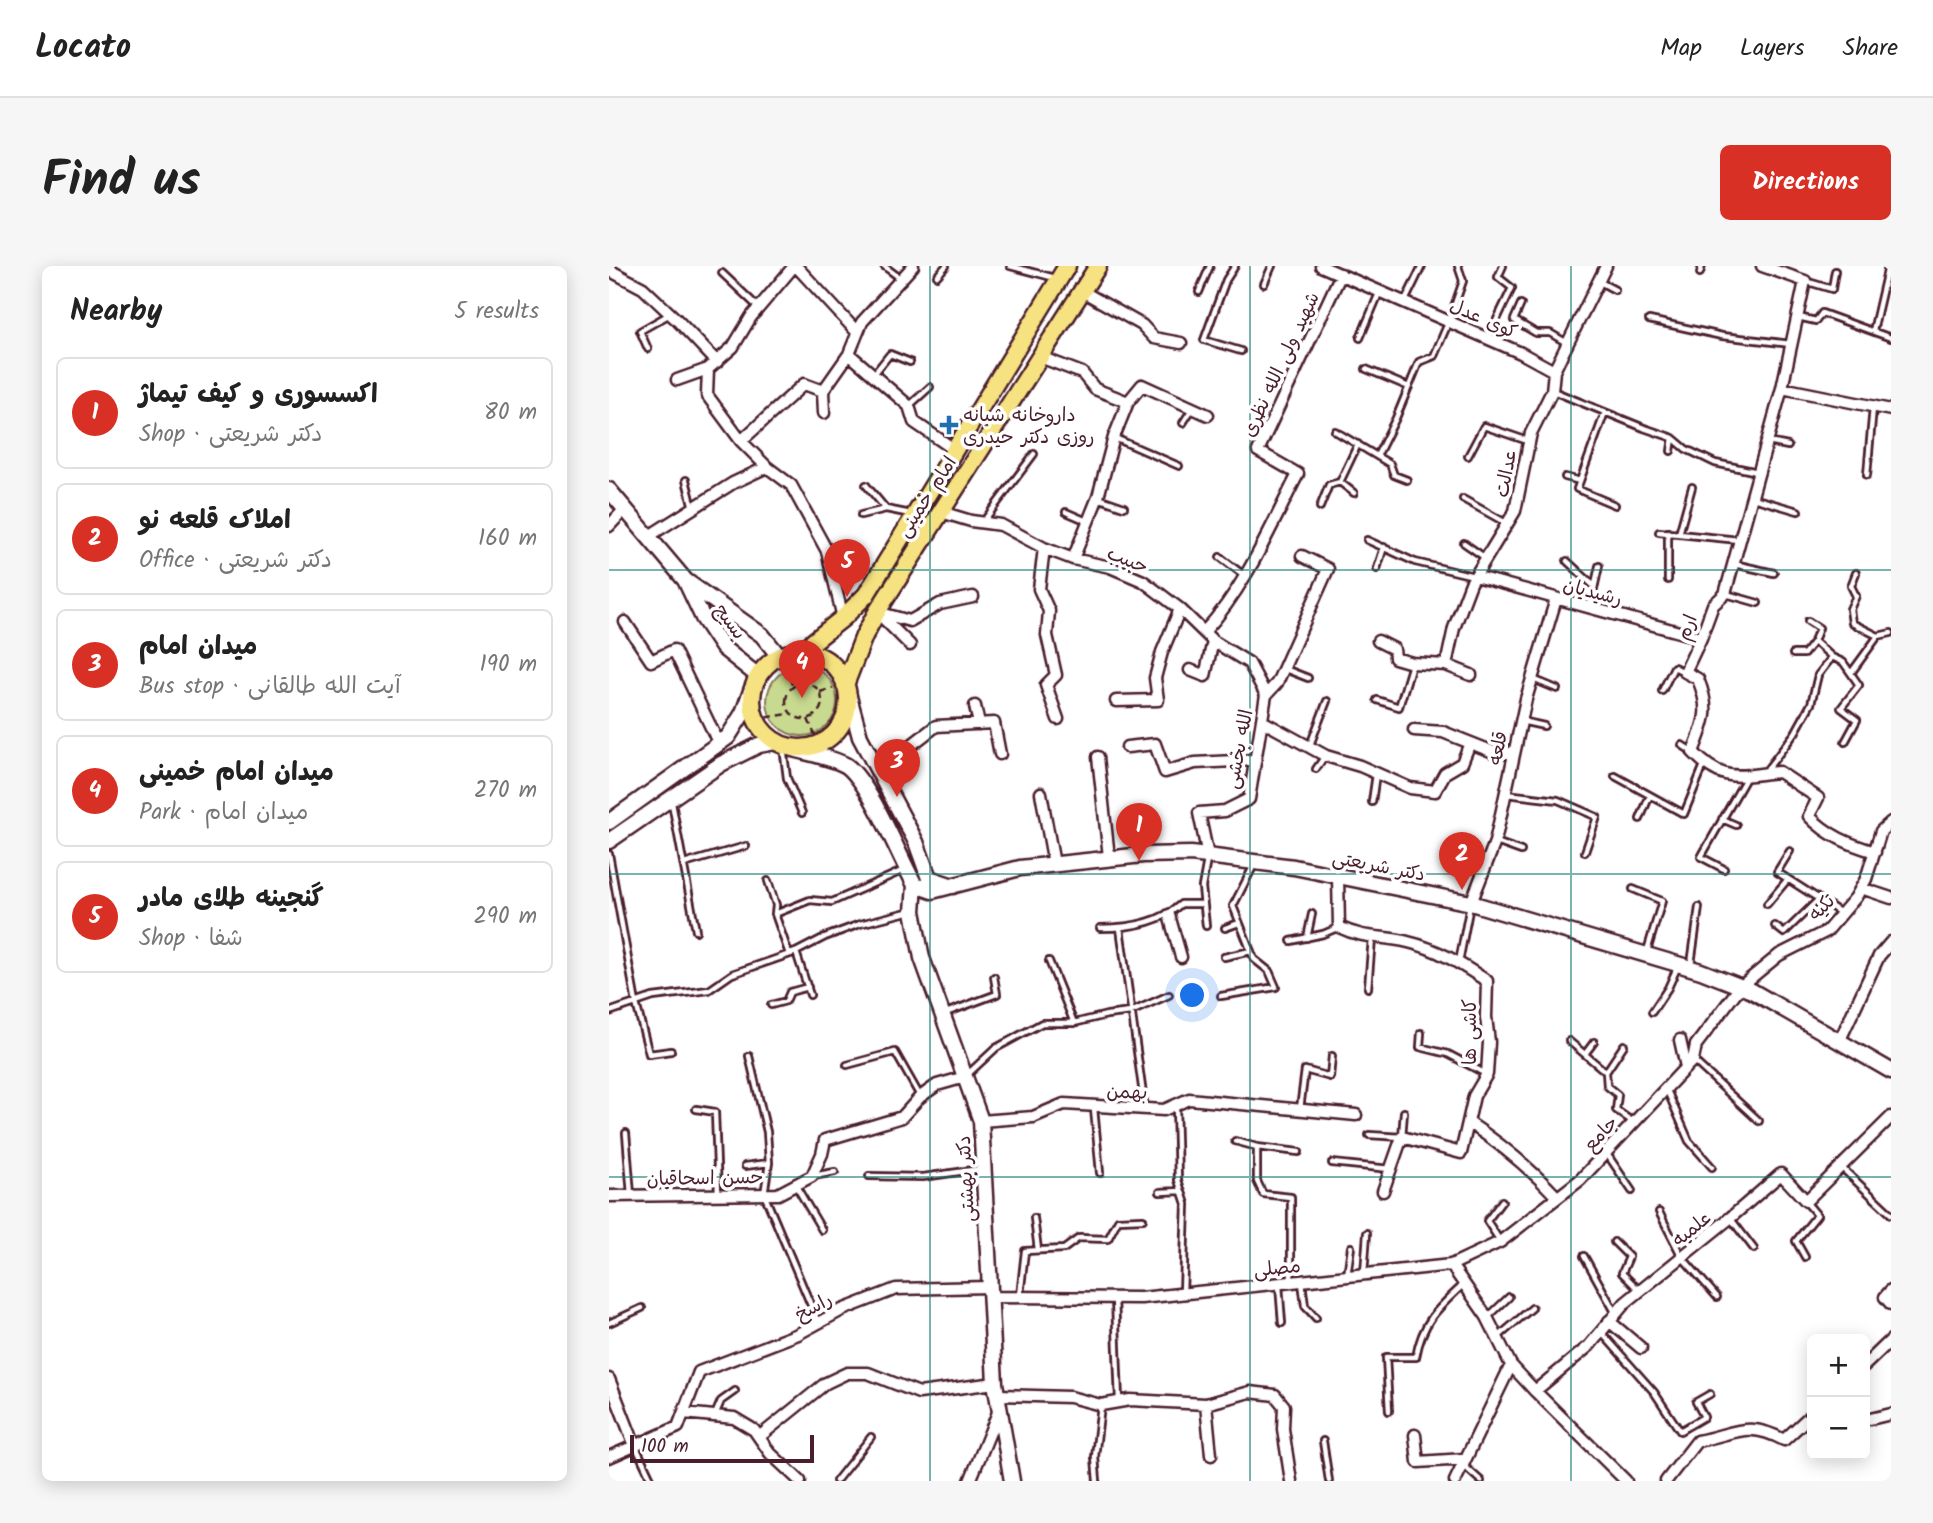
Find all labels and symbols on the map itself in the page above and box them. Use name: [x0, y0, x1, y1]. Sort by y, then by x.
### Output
street label: شهید ولی الله نظری: [1235, 287, 1329, 442]
street label: کوی عدل: [1444, 292, 1522, 348]
place label: داروخانه شبانه روزی دکتر حیدری: [963, 401, 1094, 453]
marker: داروخانه شبانه روزی دکتر حیدری: [941, 417, 957, 433]
street label: عدالت: [1488, 446, 1526, 500]
street label: امام خمینی: [890, 450, 965, 544]
pin: 5: [824, 539, 870, 597]
street label: حبیب: [1102, 539, 1153, 583]
street label: رشیدیان: [1560, 571, 1625, 615]
street label: بسیج: [706, 598, 753, 647]
street label: ارم: [1669, 610, 1707, 645]
pin: 4: [779, 640, 825, 698]
street label: الله بخشی: [1218, 707, 1262, 792]
street label: قلعه: [1481, 729, 1517, 768]
pin: 3: [874, 739, 920, 797]
pin: 1: [1116, 803, 1162, 861]
pin: 2: [1439, 832, 1485, 890]
street label: دکتر شریعتی: [1330, 843, 1428, 891]
street label: تکیه: [1802, 888, 1843, 929]
your location: [1175, 978, 1209, 1012]
street label: کاشی ها: [1456, 999, 1486, 1065]
street label: بهمن: [1106, 1077, 1148, 1109]
street label: جامع: [1577, 1109, 1626, 1159]
street label: دکتر بهشتی: [950, 1135, 984, 1223]
street label: حسن اسحاقیان: [646, 1163, 764, 1195]
street label: علمیه: [1666, 1204, 1719, 1255]
street label: مصلی: [1252, 1252, 1302, 1286]
street label: راسخ: [790, 1285, 838, 1330]
scale bar: [630, 1432, 814, 1464]

